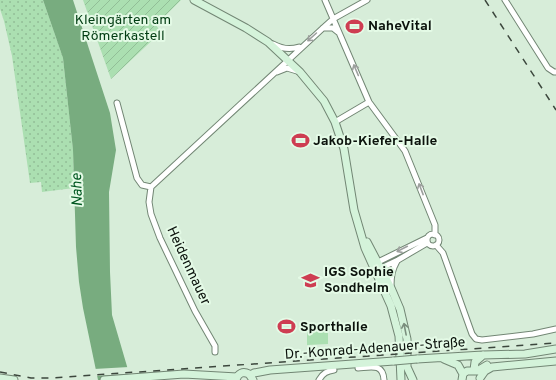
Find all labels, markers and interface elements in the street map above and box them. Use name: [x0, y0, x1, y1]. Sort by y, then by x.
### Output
park label: Kleingärten am Römerkastell: [75, 12, 171, 45]
sports icon: NaheVital: [345, 16, 365, 36]
place label: NaheVital: [368, 18, 432, 35]
one-way arrow: [307, 32, 318, 41]
one-way arrow: [352, 64, 359, 76]
sports icon: Jakob-Kiefer-Halle: [290, 131, 310, 151]
place label: Jakob-Kiefer-Halle: [313, 133, 438, 150]
water label: Nahe: [68, 173, 88, 207]
one-way arrow: [417, 184, 425, 196]
street label: Heidenmauer: [162, 224, 214, 308]
one-way arrow: [397, 246, 409, 254]
place label: IGS Sophie Sondhelm: [324, 264, 394, 297]
school or university icon: IGS Sophie Sondhelm: [301, 270, 321, 290]
sports icon: Sporthalle: [277, 317, 297, 337]
place label: Sporthalle: [300, 319, 368, 336]
one-way arrow: [400, 322, 408, 335]
street label: Dr.-Konrad-Adenauer-Straße: [284, 334, 466, 364]

